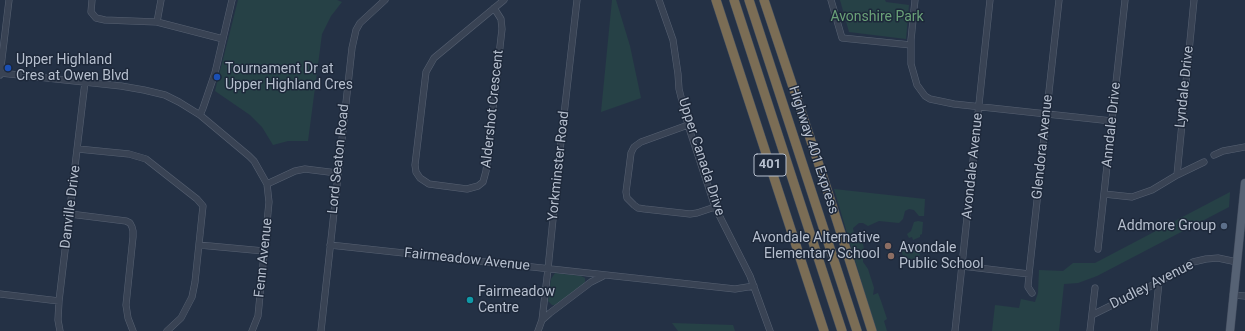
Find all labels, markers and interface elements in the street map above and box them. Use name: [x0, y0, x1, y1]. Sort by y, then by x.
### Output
park label: Avonshire Park: [830, 9, 924, 25]
street label: Lyndale Drive: [1172, 45, 1198, 129]
street label: Aldershot Crescent: [478, 49, 508, 169]
place label: Upper Highland Cres at Owen Blvd: [16, 52, 129, 84]
place label: Tournament Dr at Upper Highland Cres: [225, 61, 353, 94]
marker: Upper Highland Cres at Owen Blvd: [3, 63, 13, 73]
marker: Tournament Dr at Upper Highland Cres: [212, 72, 222, 82]
street label: Anndale Drive: [1099, 81, 1125, 169]
street label: Highway 401 Express: [784, 84, 842, 216]
street label: Glendora Avenue: [1029, 94, 1057, 200]
street label: Upper Canada Drive: [674, 96, 728, 218]
street label: Lord Seaton Road: [325, 103, 353, 215]
street label: Yorkminster Road: [545, 110, 573, 222]
street label: Avondale Avenue: [959, 112, 987, 220]
road number: 401: [754, 154, 786, 176]
street label: Danville Drive: [58, 164, 84, 250]
street label: Fenn Avenue: [251, 217, 277, 299]
place label: Addmore Group: [1118, 218, 1216, 234]
marker: Addmore Group: [1219, 221, 1229, 231]
place label: Avondale Alternative Elementary School: [752, 230, 880, 262]
place label: Avondale Public School: [899, 240, 984, 272]
marker: Avondale Alternative Elementary School: [883, 241, 893, 251]
street label: Fairmeadow Avenue: [403, 245, 531, 275]
marker: Avondale Public School: [886, 251, 896, 261]
street label: Dudley Avenue: [1107, 257, 1197, 313]
place label: Fairmeadow Centre: [478, 284, 555, 316]
marker: Fairmeadow Centre: [465, 295, 475, 305]

